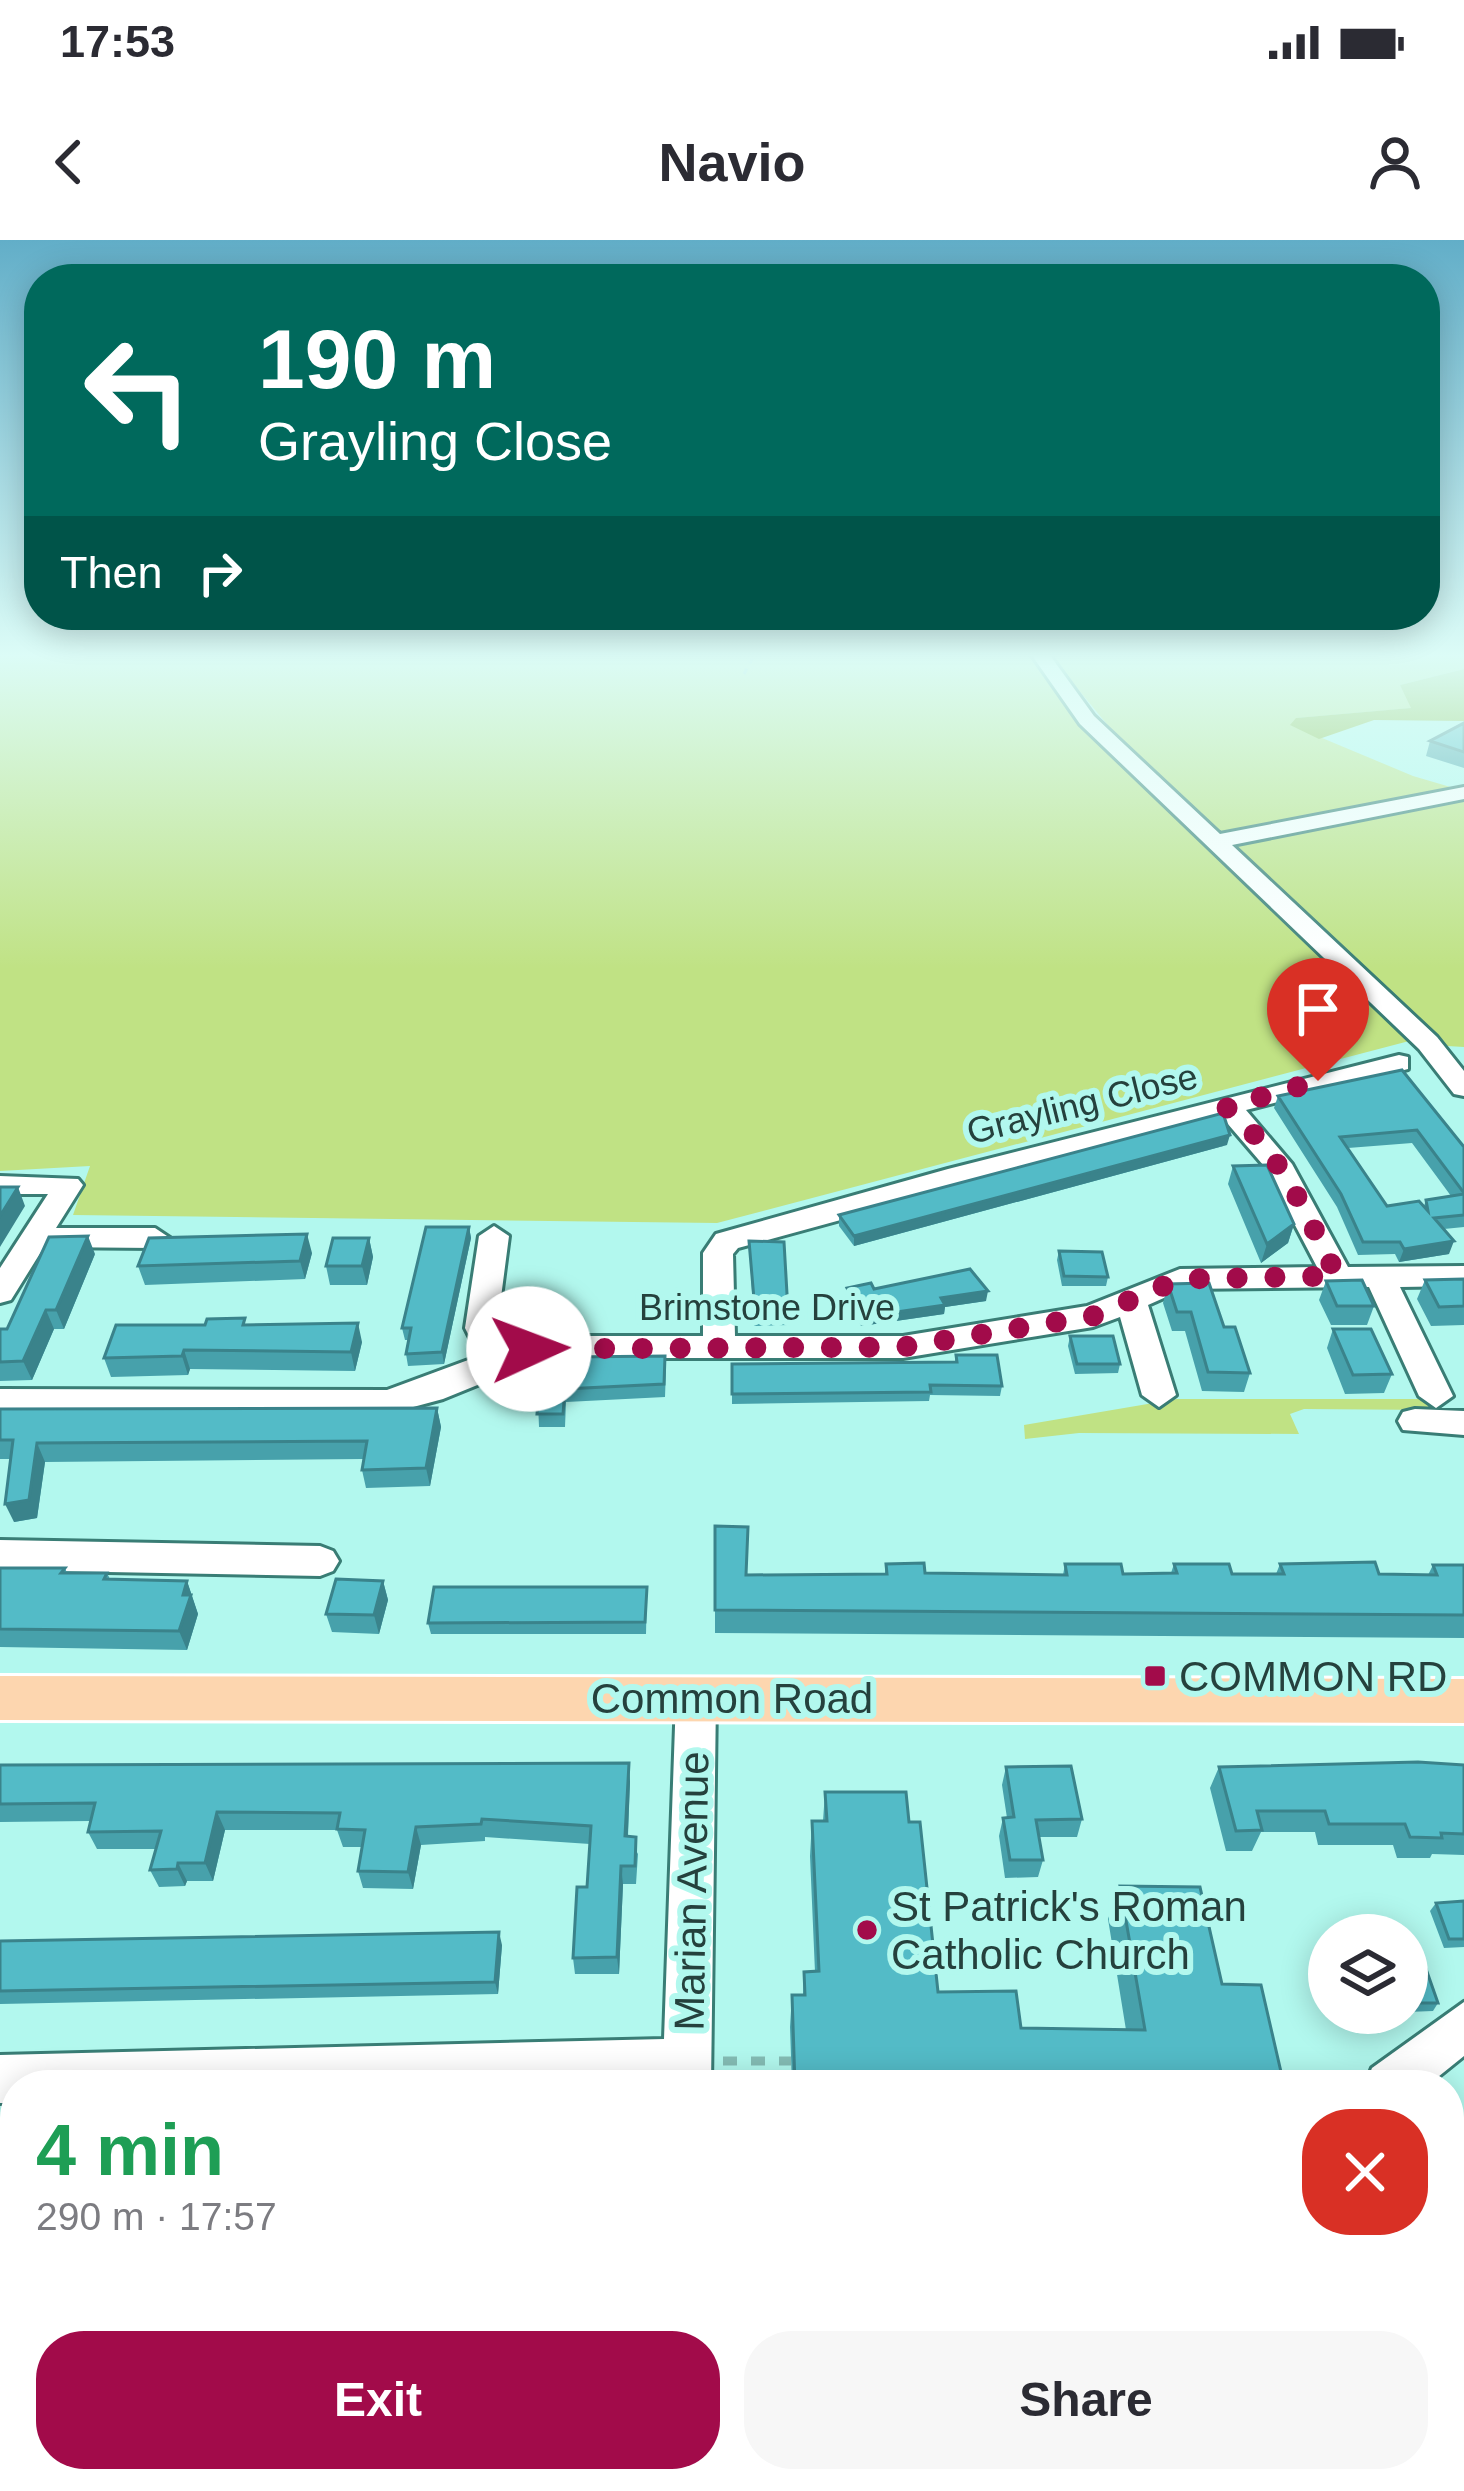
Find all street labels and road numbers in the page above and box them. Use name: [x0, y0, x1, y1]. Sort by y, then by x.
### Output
street label: Grayling Close: [963, 1055, 1202, 1152]
street label: Brimstone Drive: [639, 1287, 895, 1328]
street label: Common Road: [591, 1675, 873, 1722]
street label: Marian Avenue: [666, 1751, 717, 2031]

